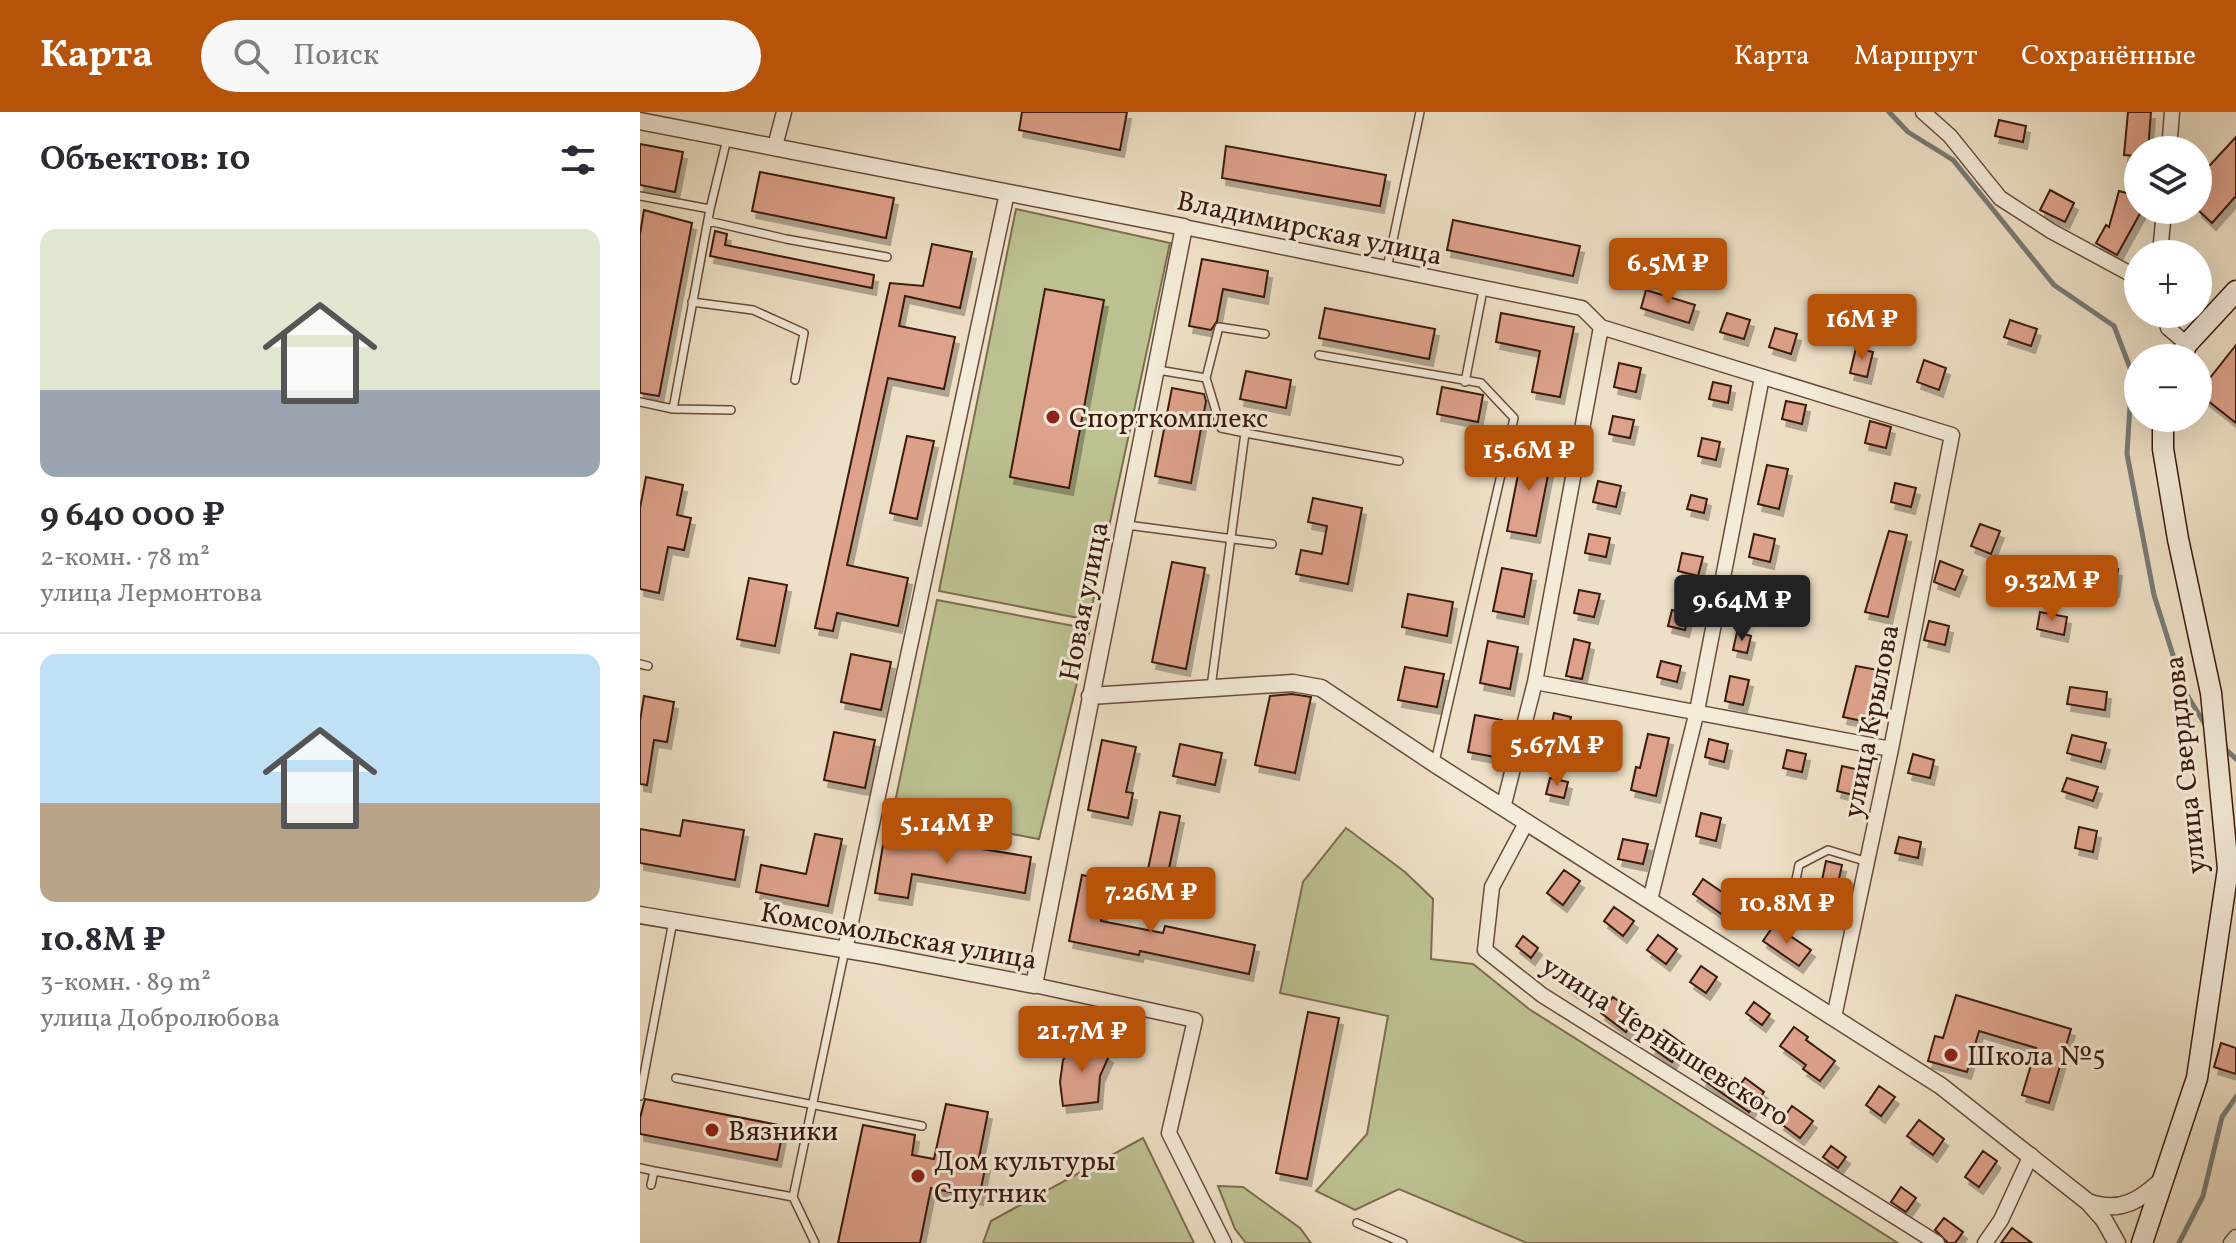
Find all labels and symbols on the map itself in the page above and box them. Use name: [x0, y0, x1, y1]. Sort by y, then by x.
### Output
street label: Владимирская улица: [1173, 182, 1446, 277]
pin: 6.5M ₽: [1603, 238, 1733, 306]
pin: 16M ₽: [1806, 294, 1918, 362]
place label: Спорткомплекс: [1069, 400, 1268, 439]
marker: Спорткомплекс: [1044, 408, 1062, 426]
pin: 15.6M ₽: [1455, 425, 1603, 493]
street label: Новая улица: [1051, 519, 1120, 684]
pin: 9.32M ₽: [1978, 555, 2126, 623]
pin: 9.64M ₽: [1668, 575, 1816, 643]
street label: улица Крылова: [1835, 621, 1910, 822]
street label: улица Свердлова: [2156, 654, 2217, 876]
pin: 5.67M ₽: [1483, 720, 1631, 788]
pin: 5.14M ₽: [873, 798, 1021, 866]
pin: 7.26M ₽: [1077, 867, 1225, 935]
pin: 10.8M ₽: [1713, 878, 1861, 946]
street label: Комсомольская улица: [757, 894, 1040, 981]
street label: улица Чернышевского: [1533, 947, 1796, 1137]
pin: 21.7M ₽: [1008, 1006, 1156, 1074]
place label: Школа №5: [1967, 1038, 2106, 1077]
marker: Школа №5: [1942, 1046, 1960, 1064]
place label: Вязники: [728, 1113, 838, 1152]
marker: Вязники: [703, 1121, 721, 1139]
place label: Дом культуры Спутник: [934, 1143, 1116, 1214]
marker: Дом культуры Спутник: [909, 1167, 927, 1185]

